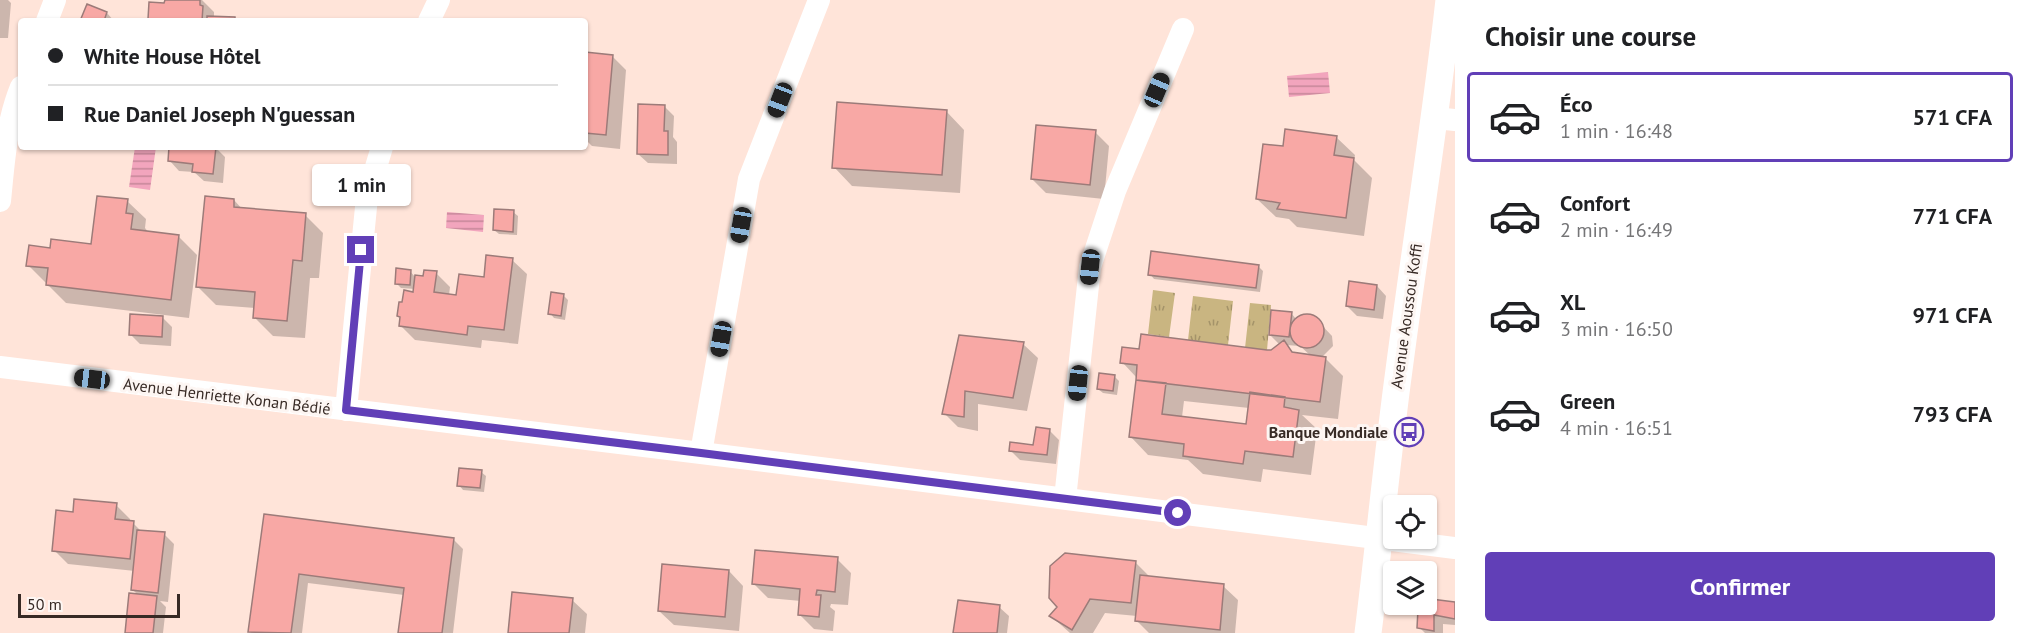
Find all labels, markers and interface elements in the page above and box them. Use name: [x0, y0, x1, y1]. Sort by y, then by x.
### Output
text: Choisir une course: [1485, 19, 1696, 53]
text: White House Hôtel: [84, 42, 261, 70]
car: [1142, 70, 1172, 110]
car: [765, 80, 795, 120]
icon: car: [1488, 90, 1542, 144]
text: Éco: [1560, 90, 1592, 118]
text: Rue Daniel Joseph N'guessan: [84, 100, 355, 128]
text: 571 CFA: [1913, 103, 1992, 131]
text: 1 min · 16:48: [1560, 118, 1673, 144]
callout: 1 min: [312, 163, 410, 205]
text: 1 min: [337, 172, 386, 198]
icon: car: [1488, 189, 1542, 243]
text: Confort: [1560, 189, 1630, 217]
text: 771 CFA: [1913, 202, 1992, 230]
car: [729, 206, 753, 244]
text: 2 min · 16:49: [1560, 217, 1673, 243]
route end: [347, 236, 374, 263]
street label: Avenue Aoussou Koffi: [1386, 242, 1426, 390]
car: [1079, 248, 1101, 286]
icon: car: [1488, 288, 1542, 342]
text: XL: [1560, 288, 1585, 316]
text: 971 CFA: [1913, 301, 1992, 329]
text: 3 min · 16:50: [1560, 316, 1673, 342]
car: [709, 320, 733, 358]
car: [1067, 364, 1089, 402]
car: [73, 368, 111, 390]
street label: Avenue Henriette Konan Bédié: [122, 373, 332, 419]
icon: car: [1488, 387, 1542, 441]
text: Green: [1560, 387, 1615, 415]
text: 793 CFA: [1913, 400, 1992, 428]
text: 4 min · 16:51: [1560, 415, 1673, 441]
bus stop icon: Banque Mondiale: [1393, 416, 1425, 448]
place label: Banque Mondiale: [1269, 422, 1388, 442]
map controls: [1383, 495, 1437, 615]
button: locate: [1383, 495, 1437, 549]
route start: [1164, 499, 1191, 526]
button: Confirmer: [1485, 552, 1995, 621]
button: layers: [1383, 561, 1437, 615]
scale bar: [18, 591, 180, 618]
text: 50 m: [27, 594, 62, 614]

